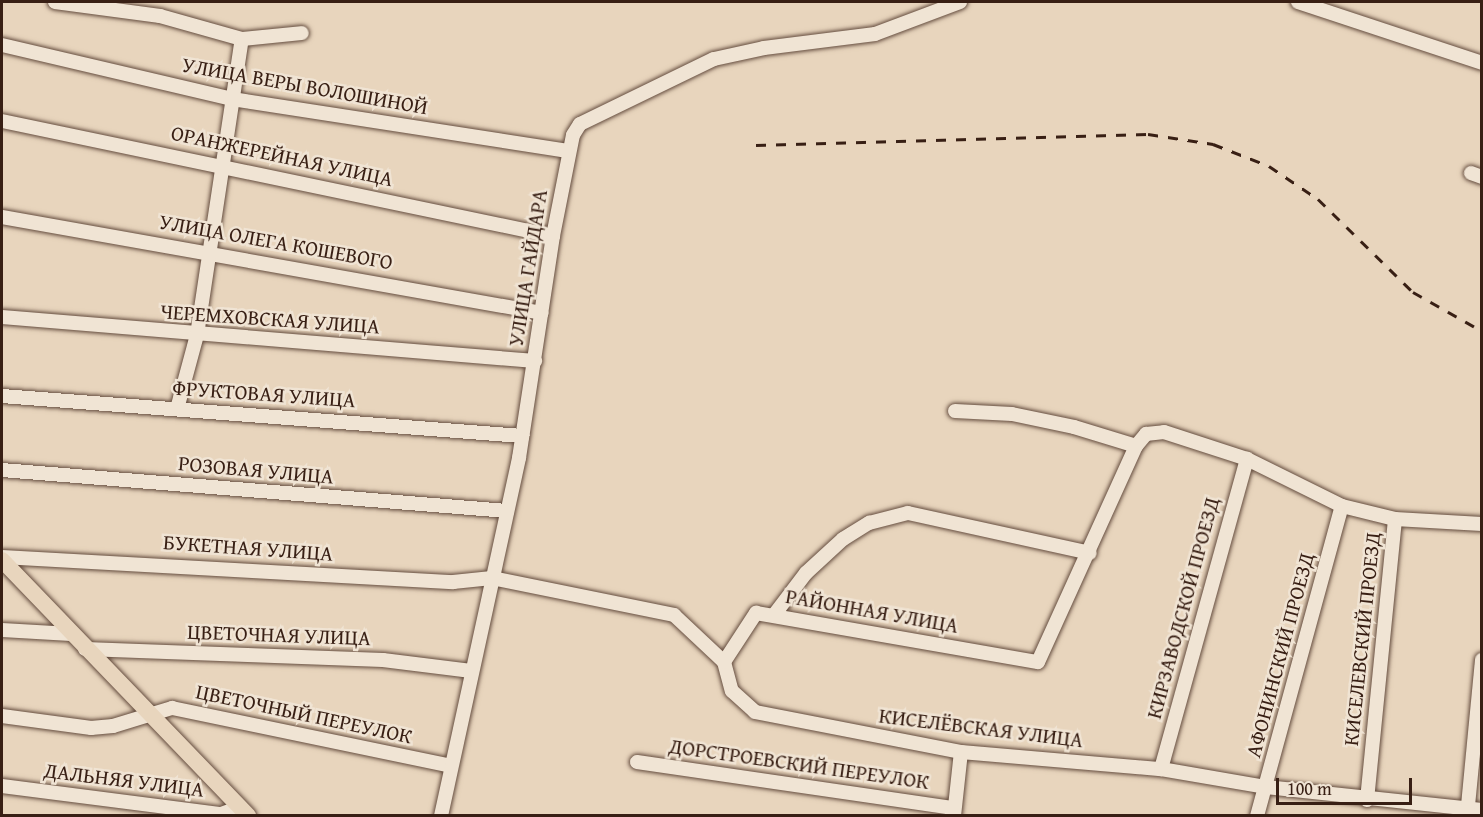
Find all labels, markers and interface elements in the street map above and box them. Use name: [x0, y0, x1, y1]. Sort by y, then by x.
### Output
street label: УЛИЦА ВЕРЫ ВОЛОШИНОЙ: [180, 52, 430, 120]
street label: ОРАНЖЕРЕЙНАЯ УЛИЦА: [169, 120, 395, 192]
street label: УЛИЦА ГАЙДАРА: [503, 188, 553, 348]
street label: УЛИЦА ОЛЕГА КОШЕВОГО: [157, 209, 395, 275]
street label: ЧЕРЕМХОВСКАЯ УЛИЦА: [159, 299, 381, 339]
street label: ФРУКТОВАЯ УЛИЦА: [172, 375, 356, 413]
street label: РОЗОВАЯ УЛИЦА: [177, 451, 335, 489]
street label: КИРЗАВОДСКОЙ ПРОЕЗД: [1141, 494, 1225, 722]
street label: БУКЕТНАЯ УЛИЦА: [162, 529, 334, 567]
street label: КИСЕЛЕВСКИЙ ПРОЕЗД: [1338, 531, 1386, 747]
street label: АФОНИНСКИЙ ПРОЕЗД: [1241, 550, 1319, 760]
street label: РАЙОННАЯ УЛИЦА: [784, 583, 960, 639]
street label: ЦВЕТОЧНАЯ УЛИЦА: [187, 619, 371, 651]
street label: ЦВЕТОЧНЫЙ ПЕРЕУЛОК: [194, 679, 414, 749]
street label: КИСЕЛЁВСКАЯ УЛИЦА: [877, 703, 1085, 753]
street label: ДОРСТРОЕВСКИЙ ПЕРЕУЛОК: [667, 733, 931, 795]
street label: ДАЛЬНЯЯ УЛИЦА: [43, 758, 205, 802]
scale bar: [1279, 766, 1416, 804]
text: 100 m: [1287, 775, 1332, 802]

